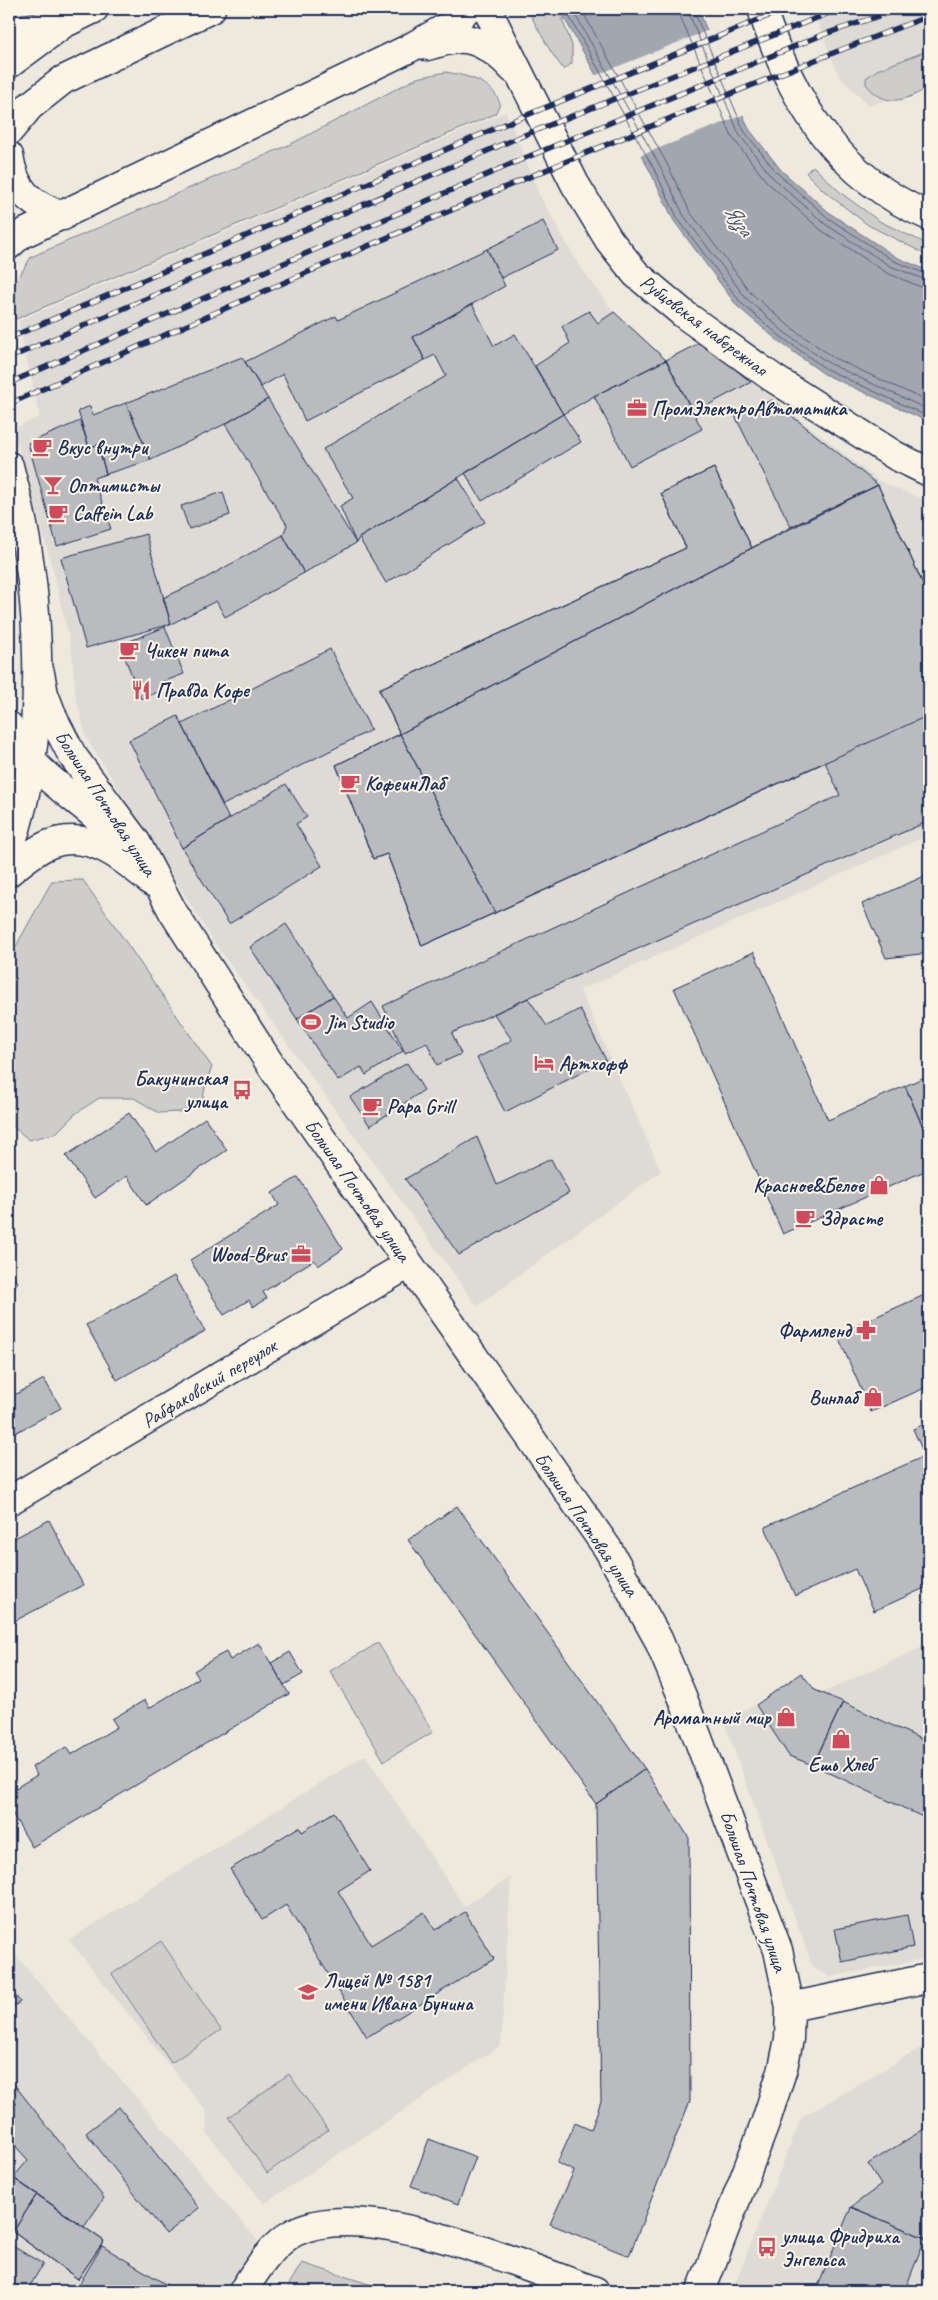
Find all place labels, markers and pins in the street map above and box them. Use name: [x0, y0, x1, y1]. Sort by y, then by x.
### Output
place label: ПромЭлектроАвтоматика: [652, 396, 849, 421]
office icon: ПромЭлектроАвтоматика: [626, 397, 648, 419]
place label: Вкус внутри: [57, 435, 150, 461]
cafe icon: Вкус внутри: [31, 436, 53, 458]
place label: Оптимисты: [68, 473, 161, 498]
bar icon: Оптимисты: [42, 474, 64, 496]
place label: Caffein Lab: [73, 501, 154, 526]
cafe icon: Caffein Lab: [47, 502, 69, 524]
place label: Чикен пита: [144, 638, 230, 663]
cafe icon: Чикен пита: [118, 639, 140, 661]
place label: Правда Кофе: [156, 678, 251, 703]
restaurant icon: Правда Кофе: [130, 679, 152, 701]
place label: КофеинЛаб: [365, 771, 449, 796]
cafe icon: КофеинЛаб: [339, 772, 361, 794]
place label: Jin Studio: [324, 1010, 395, 1035]
sports icon: Jin Studio: [300, 1011, 322, 1033]
place label: Артхофф: [559, 1051, 629, 1076]
hotel icon: Артхофф: [533, 1052, 555, 1074]
place label: Бакунинская улица: [135, 1066, 229, 1114]
bus stop icon: Бакунинская улица: [231, 1079, 253, 1101]
place label: Papa Grill: [387, 1094, 458, 1119]
cafe icon: Papa Grill: [361, 1095, 383, 1117]
place label: Красное&Белое: [753, 1173, 865, 1198]
shop icon: Красное&Белое: [868, 1174, 890, 1196]
place label: Здрасте: [820, 1206, 884, 1231]
cafe icon: Здрасте: [794, 1207, 816, 1229]
place label: Wood-Brus: [211, 1242, 288, 1267]
office icon: Wood-Brus: [290, 1243, 312, 1265]
place label: Фармленд: [778, 1318, 853, 1343]
pharmacy icon: Фармленд: [855, 1319, 877, 1341]
place label: Винлаб: [809, 1385, 862, 1410]
shop icon: Винлаб: [862, 1386, 884, 1408]
place label: Ароматный мир: [653, 1705, 773, 1730]
shop icon: Ароматный мир: [775, 1706, 797, 1728]
shop icon: Ешь Хлеб: [830, 1728, 852, 1750]
place label: Ешь Хлеб: [808, 1752, 879, 1777]
place label: Лицей № 1581 имени Ивана Бунина: [323, 1968, 474, 2016]
school or university icon: Лицей № 1581 имени Ивана Бунина: [297, 1981, 319, 2003]
place label: улица Фридриха Энгельса: [780, 2224, 901, 2272]
bus stop icon: улица Фридриха Энгельса: [756, 2236, 778, 2258]

